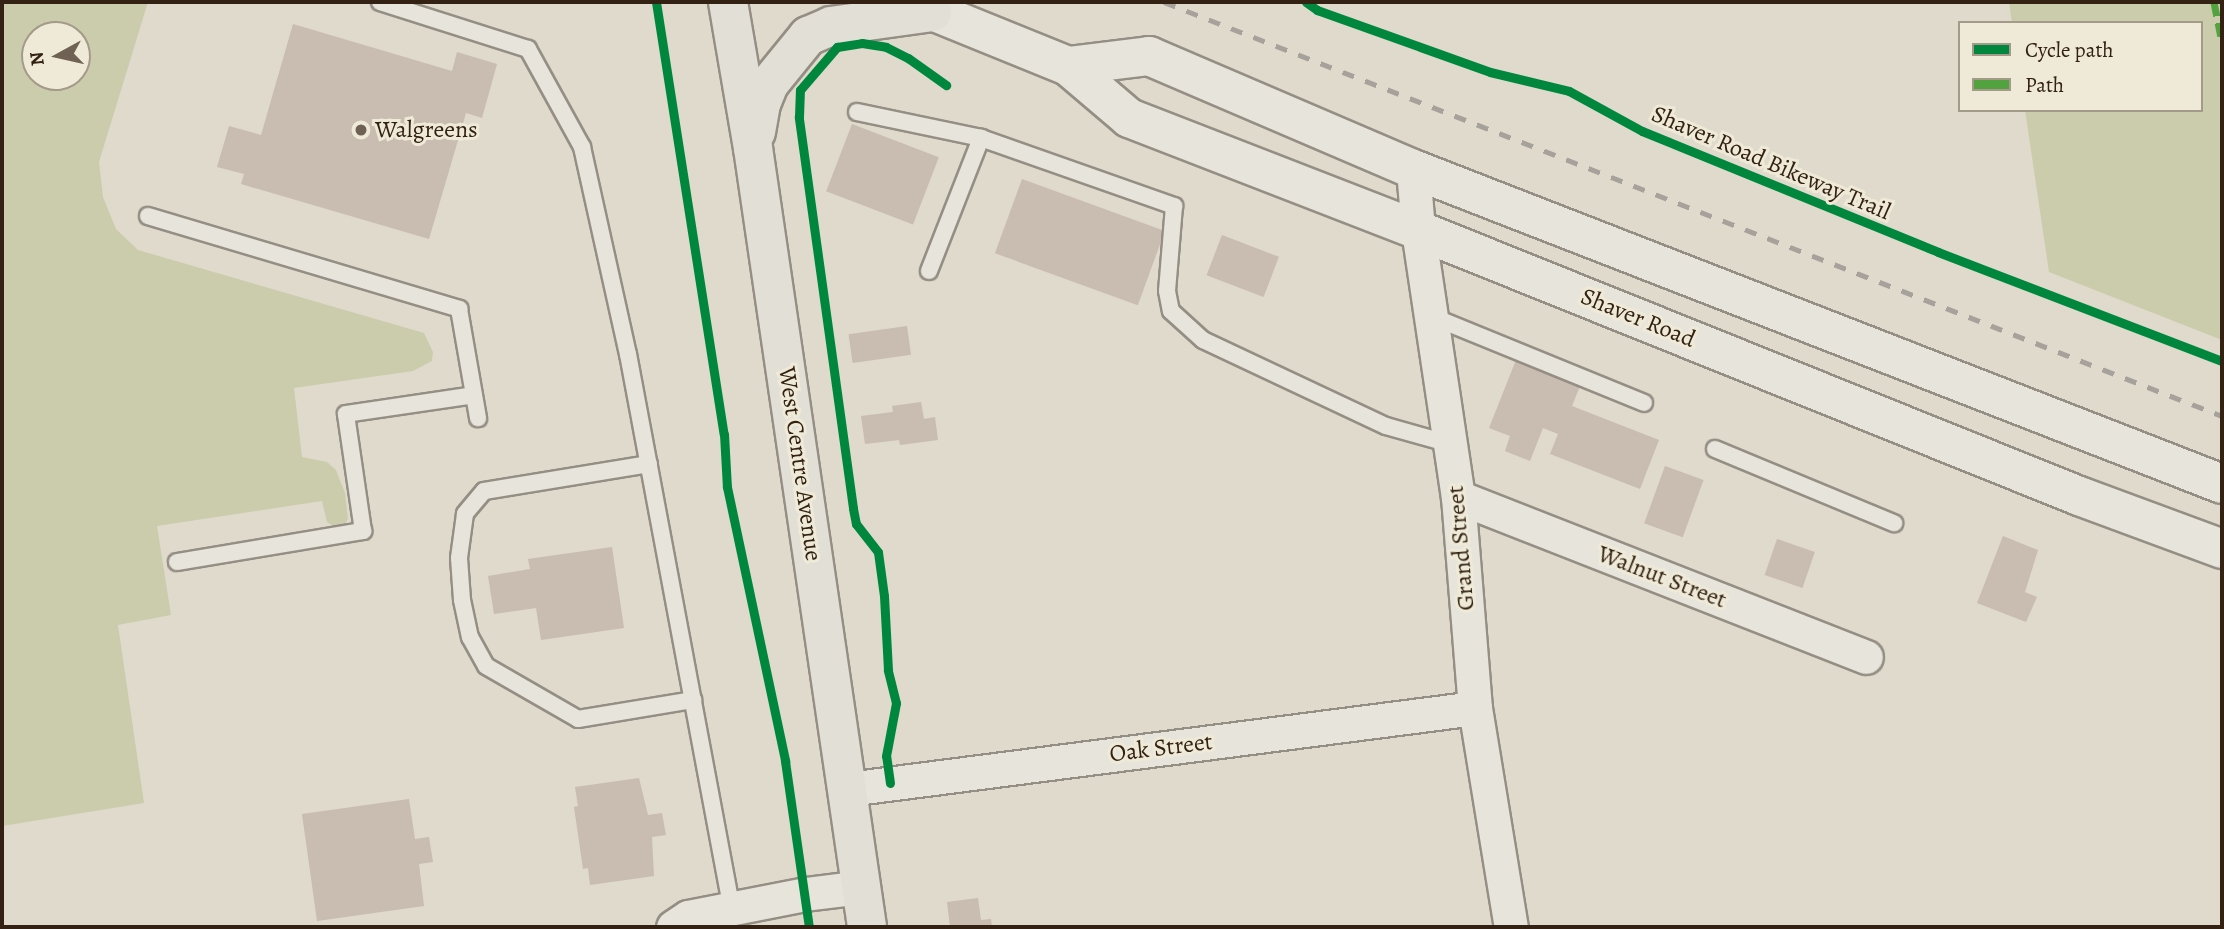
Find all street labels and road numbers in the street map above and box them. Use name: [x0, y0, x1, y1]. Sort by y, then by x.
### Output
street label: Shaver Road Bikeway Trail: [1647, 100, 1895, 226]
street label: Shaver Road: [1577, 282, 1699, 354]
street label: West Centre Avenue: [772, 365, 828, 563]
street label: Grand Street: [1441, 484, 1481, 612]
street label: Walnut Street: [1594, 539, 1730, 615]
street label: Oak Street: [1108, 727, 1214, 769]

